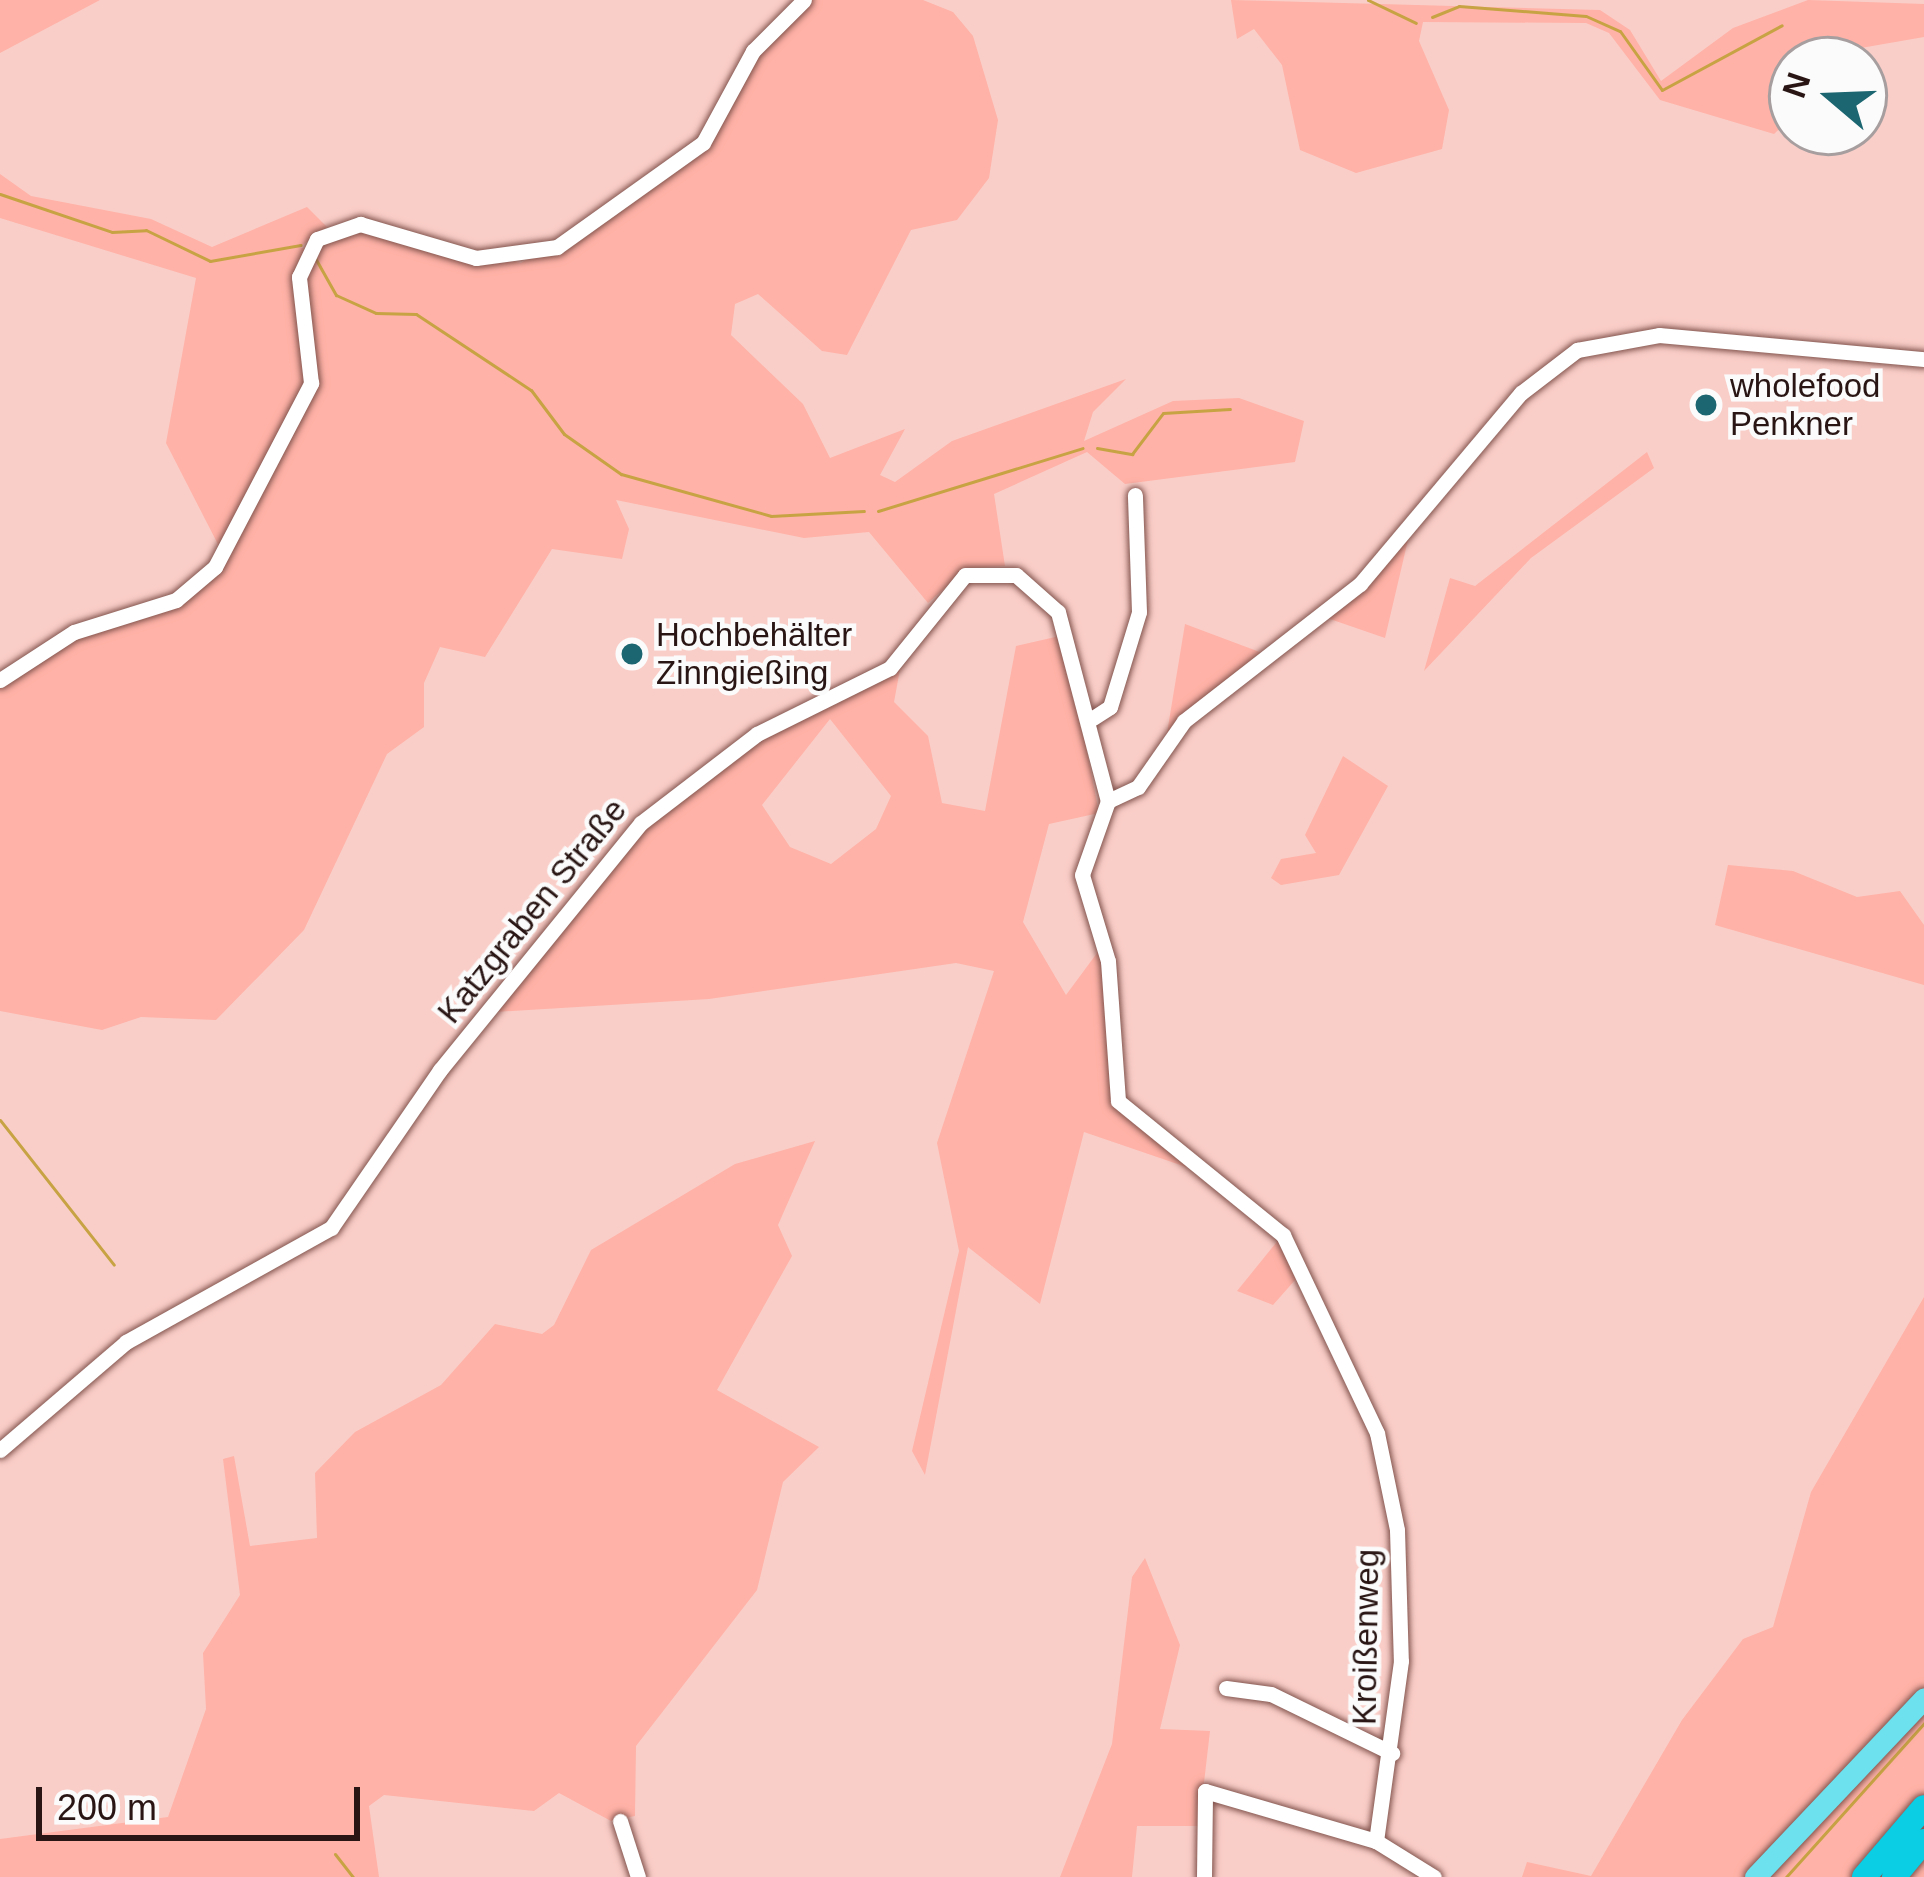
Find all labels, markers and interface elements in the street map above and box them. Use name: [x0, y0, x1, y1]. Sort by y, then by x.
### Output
north arrow: [1768, 36, 1888, 156]
text: N: [1775, 68, 1818, 102]
place label: wholefood Penkner: [1730, 366, 1880, 444]
marker: wholefood Penkner: [1693, 392, 1719, 418]
place label: Hochbehälter Zinngießing: [656, 615, 852, 693]
marker: Hochbehälter Zinngießing: [619, 641, 645, 667]
street label: Katzgraben Straße: [429, 791, 635, 1031]
street label: Kroißenweg: [1345, 1549, 1387, 1725]
scale bar: [42, 1763, 366, 1837]
text: 200 m: [57, 1787, 157, 1828]

